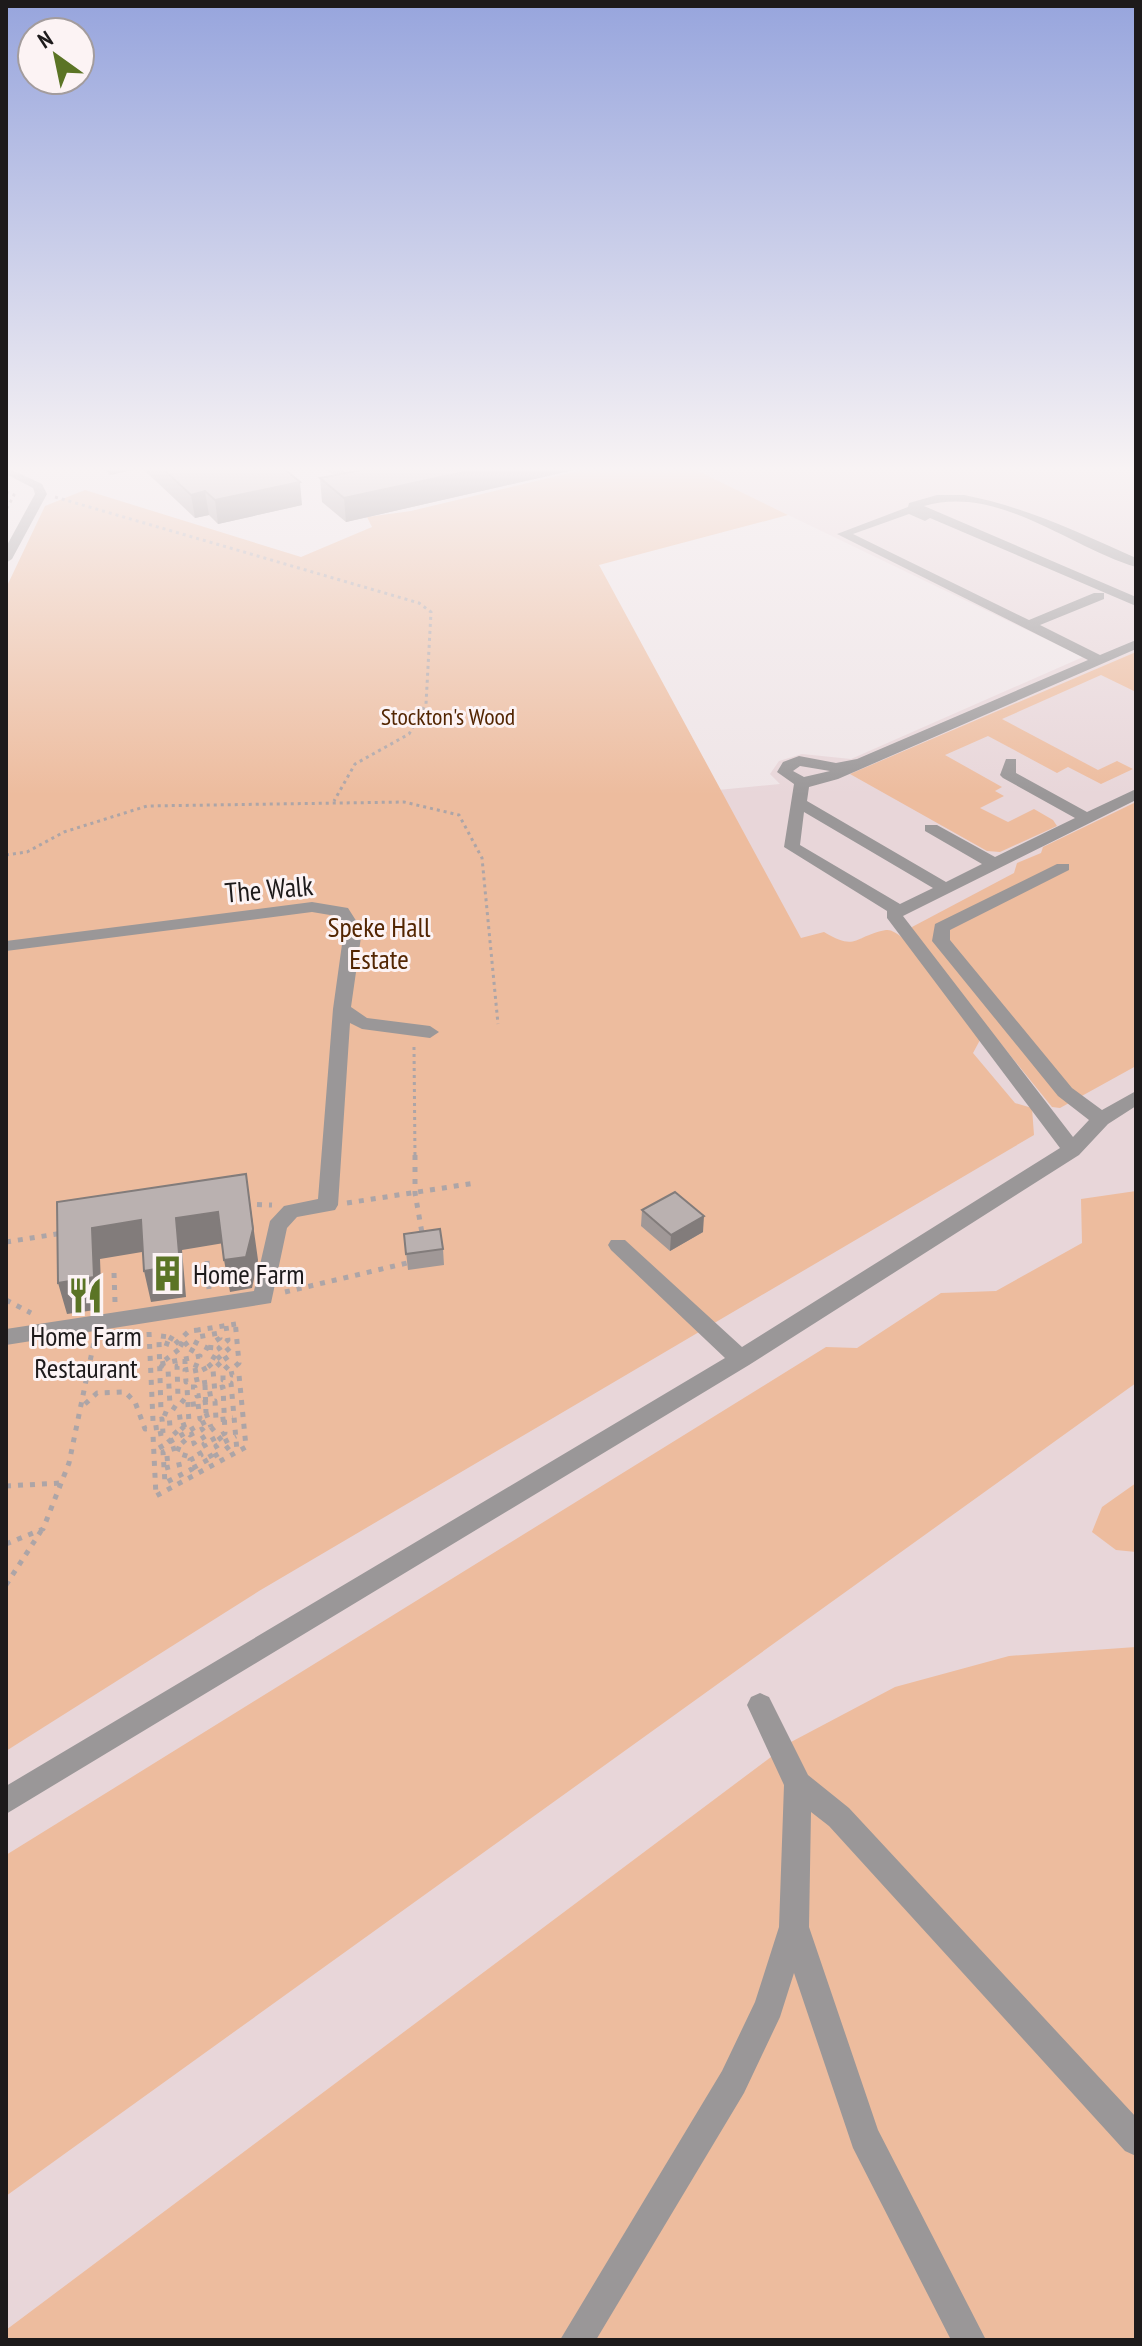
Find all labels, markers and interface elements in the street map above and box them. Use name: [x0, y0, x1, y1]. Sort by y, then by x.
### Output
north arrow: [16, 16, 96, 96]
text: N: [32, 24, 58, 54]
park label: Stockton's Wood: [381, 701, 515, 732]
street label: The Walk: [223, 866, 315, 911]
park label: Speke Hall Estate: [327, 908, 431, 977]
building icon: Home Farm: [148, 1255, 186, 1293]
place label: Home Farm: [193, 1255, 305, 1292]
restaurant icon: Home Farm Restaurant: [67, 1277, 105, 1315]
place label: Home Farm Restaurant: [30, 1317, 142, 1386]

